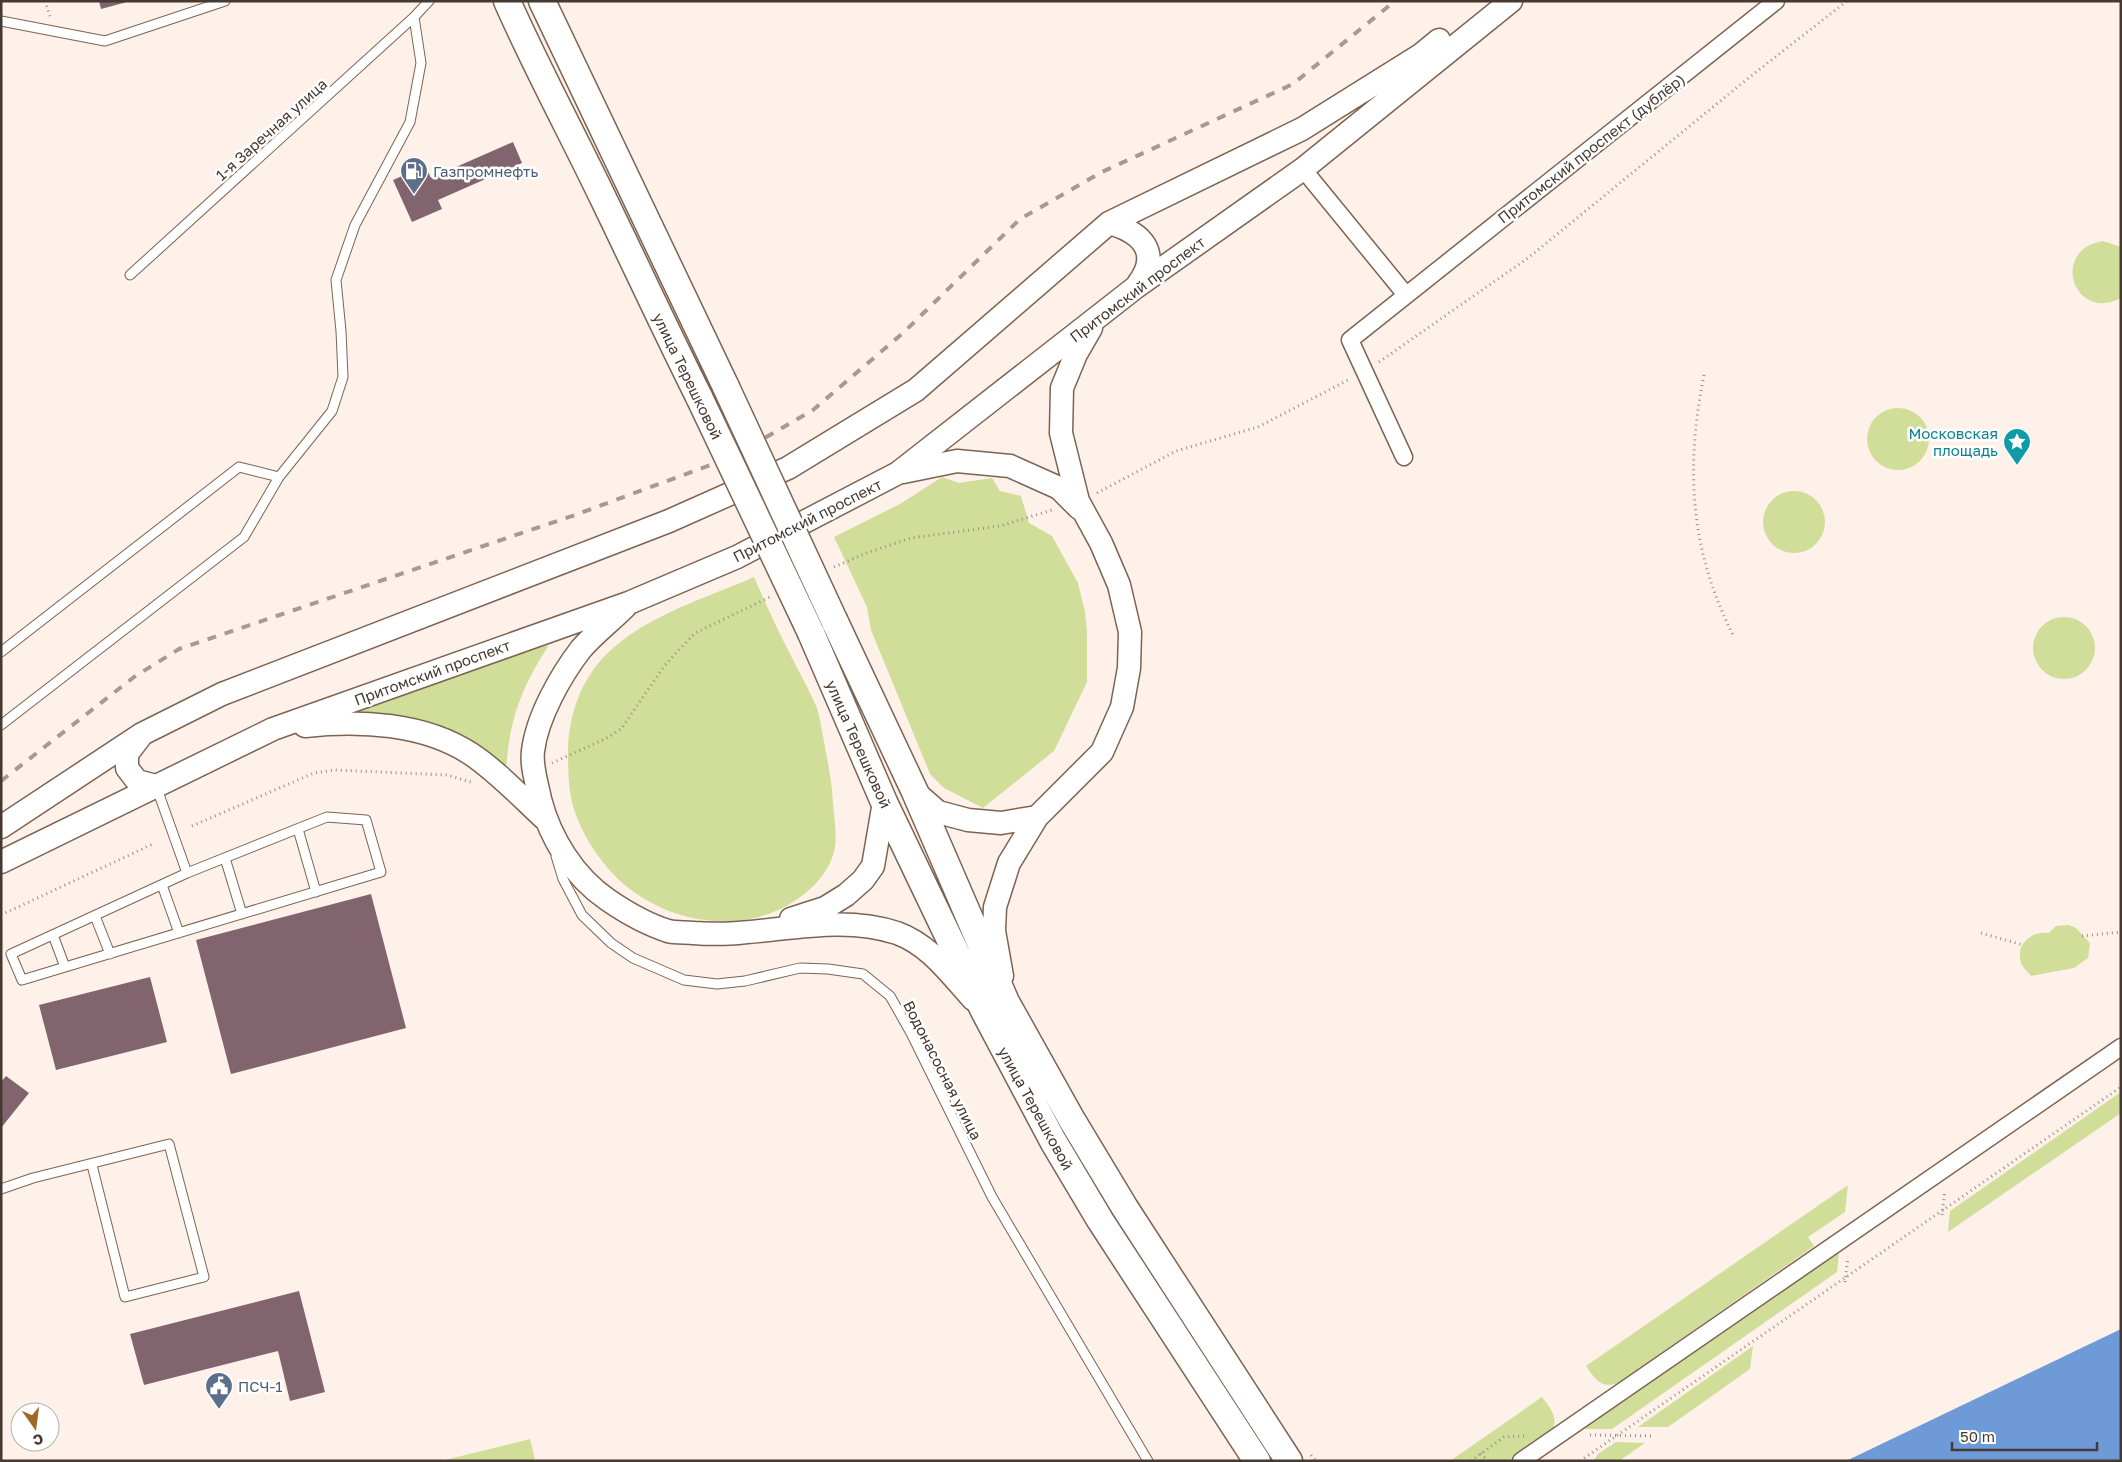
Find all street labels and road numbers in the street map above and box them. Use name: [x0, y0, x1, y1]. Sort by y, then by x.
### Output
street label: Притомский проспект (дублёр): [1494, 69, 1688, 227]
street label: 1-я Заречная улица: [212, 74, 330, 184]
street label: Притомский проспект: [1066, 232, 1209, 346]
street label: улица Терешковой: [650, 310, 726, 442]
street label: Притомский проспект: [730, 474, 885, 565]
street label: Притомский проспект: [352, 635, 513, 709]
street label: улица Терешковой: [823, 677, 895, 811]
street label: Водонасосная улица: [900, 997, 986, 1143]
street label: улица Терешковой: [995, 1043, 1077, 1173]

